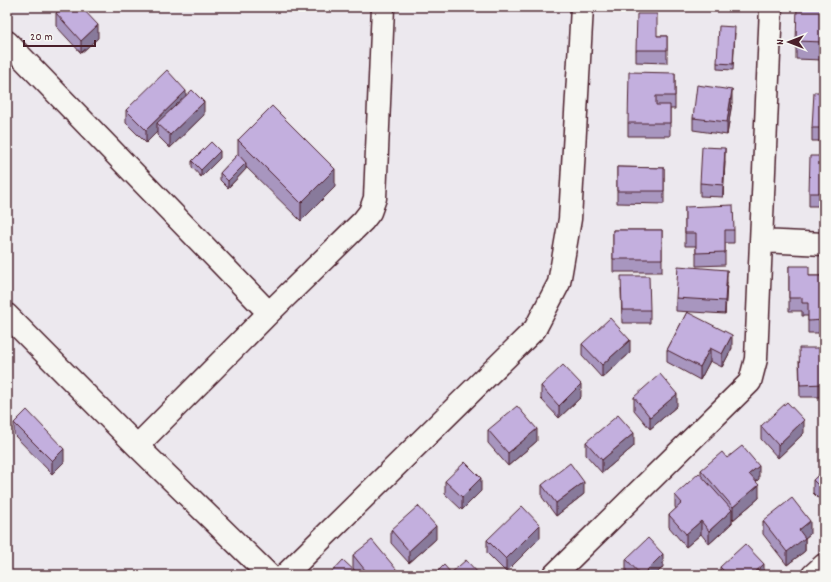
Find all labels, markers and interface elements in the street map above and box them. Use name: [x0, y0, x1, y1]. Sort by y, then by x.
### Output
scale bar: [24, 22, 95, 48]
north arrow: [769, 22, 809, 62]
text: 20 m: [30, 29, 53, 46]
text: N: [773, 39, 789, 45]

